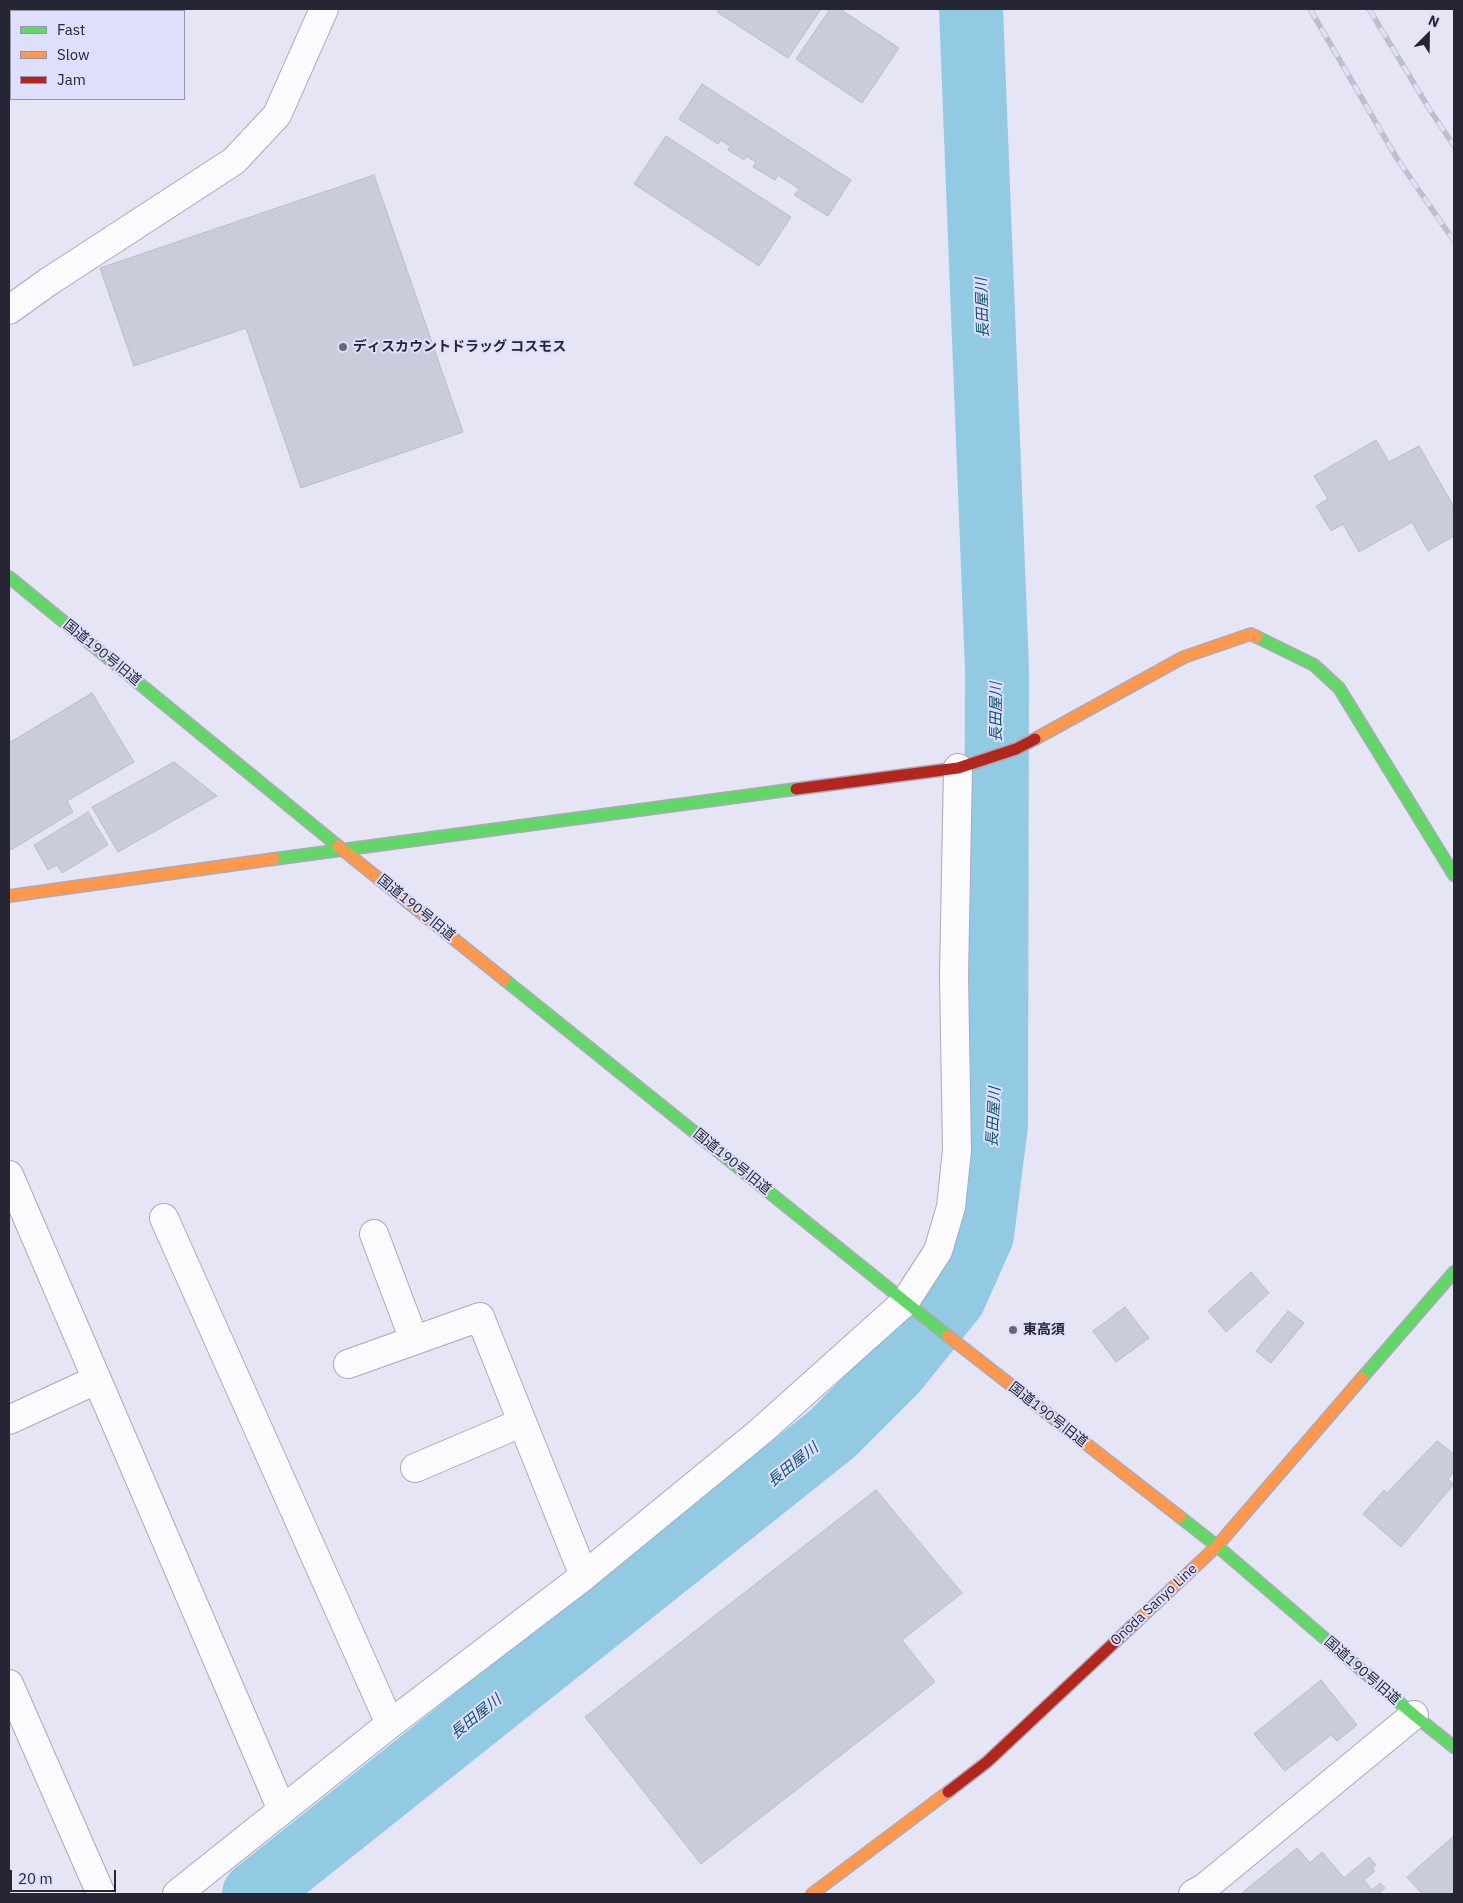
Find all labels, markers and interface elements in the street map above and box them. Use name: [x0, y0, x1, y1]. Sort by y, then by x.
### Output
legend: [10, 10, 185, 100]
north arrow: [1403, 10, 1453, 60]
text: N: [1426, 11, 1442, 31]
text: Fast: [57, 20, 85, 39]
text: Slow: [57, 45, 90, 64]
text: Jam: [57, 70, 86, 89]
water label: 長田屋川: [973, 278, 993, 338]
place label: ディスカウントドラッグ コスモス: [353, 339, 566, 355]
marker: ディスカウントドラッグ コスモス: [337, 341, 349, 353]
street label: 国道190号旧道: [60, 617, 144, 689]
water label: 長田屋川: [988, 682, 1006, 742]
street label: 国道190号旧道: [374, 872, 458, 944]
water label: 長田屋川: [983, 1087, 1005, 1147]
street label: 国道190号旧道: [690, 1126, 774, 1198]
place label: 東高須: [1023, 1322, 1065, 1338]
marker: 東高須: [1007, 1324, 1019, 1336]
street label: 国道190号旧道: [1005, 1379, 1091, 1451]
water label: 長田屋川: [764, 1439, 822, 1491]
street label: Onoda Sanyo Line: [1107, 1561, 1201, 1649]
street label: 国道190号旧道: [1321, 1633, 1403, 1709]
water label: 長田屋川: [447, 1691, 505, 1743]
scale bar: [12, 1860, 119, 1892]
text: 20 m: [18, 1869, 53, 1888]

